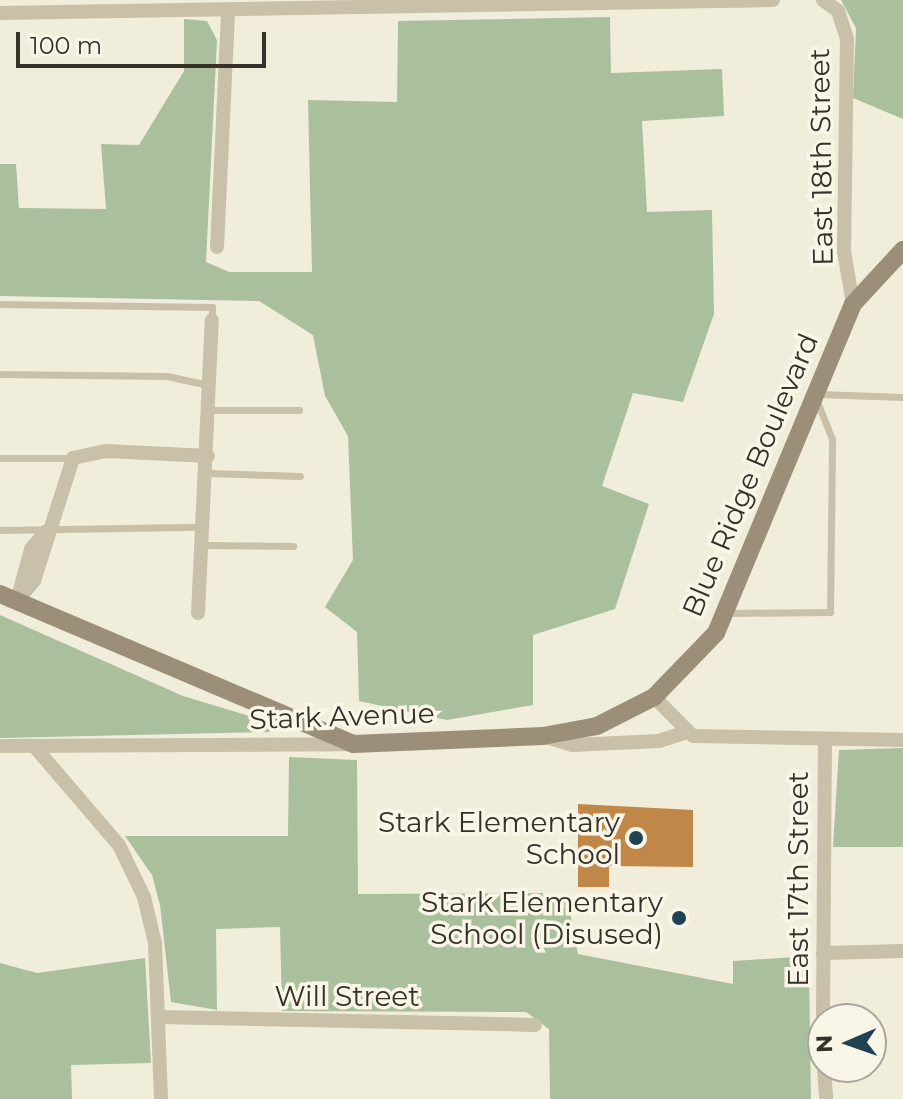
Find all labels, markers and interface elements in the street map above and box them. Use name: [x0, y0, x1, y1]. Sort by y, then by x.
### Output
scale bar: [20, 16, 270, 66]
text: 100 m: [30, 31, 102, 60]
street label: East 18th Street: [802, 48, 840, 266]
street label: Blue Ridge Boulevard: [675, 328, 825, 622]
street label: Stark Avenue: [249, 696, 435, 736]
street label: East 17th Street: [781, 771, 815, 987]
place label: Stark Elementary School: [378, 805, 620, 871]
marker: Stark Elementary School: [627, 829, 645, 847]
place label: Stark Elementary School (Disused): [421, 885, 663, 951]
marker: Stark Elementary School (Disused): [670, 909, 688, 927]
street label: Will Street: [274, 979, 420, 1013]
north arrow: [807, 1003, 887, 1083]
text: N: [811, 1034, 838, 1053]

